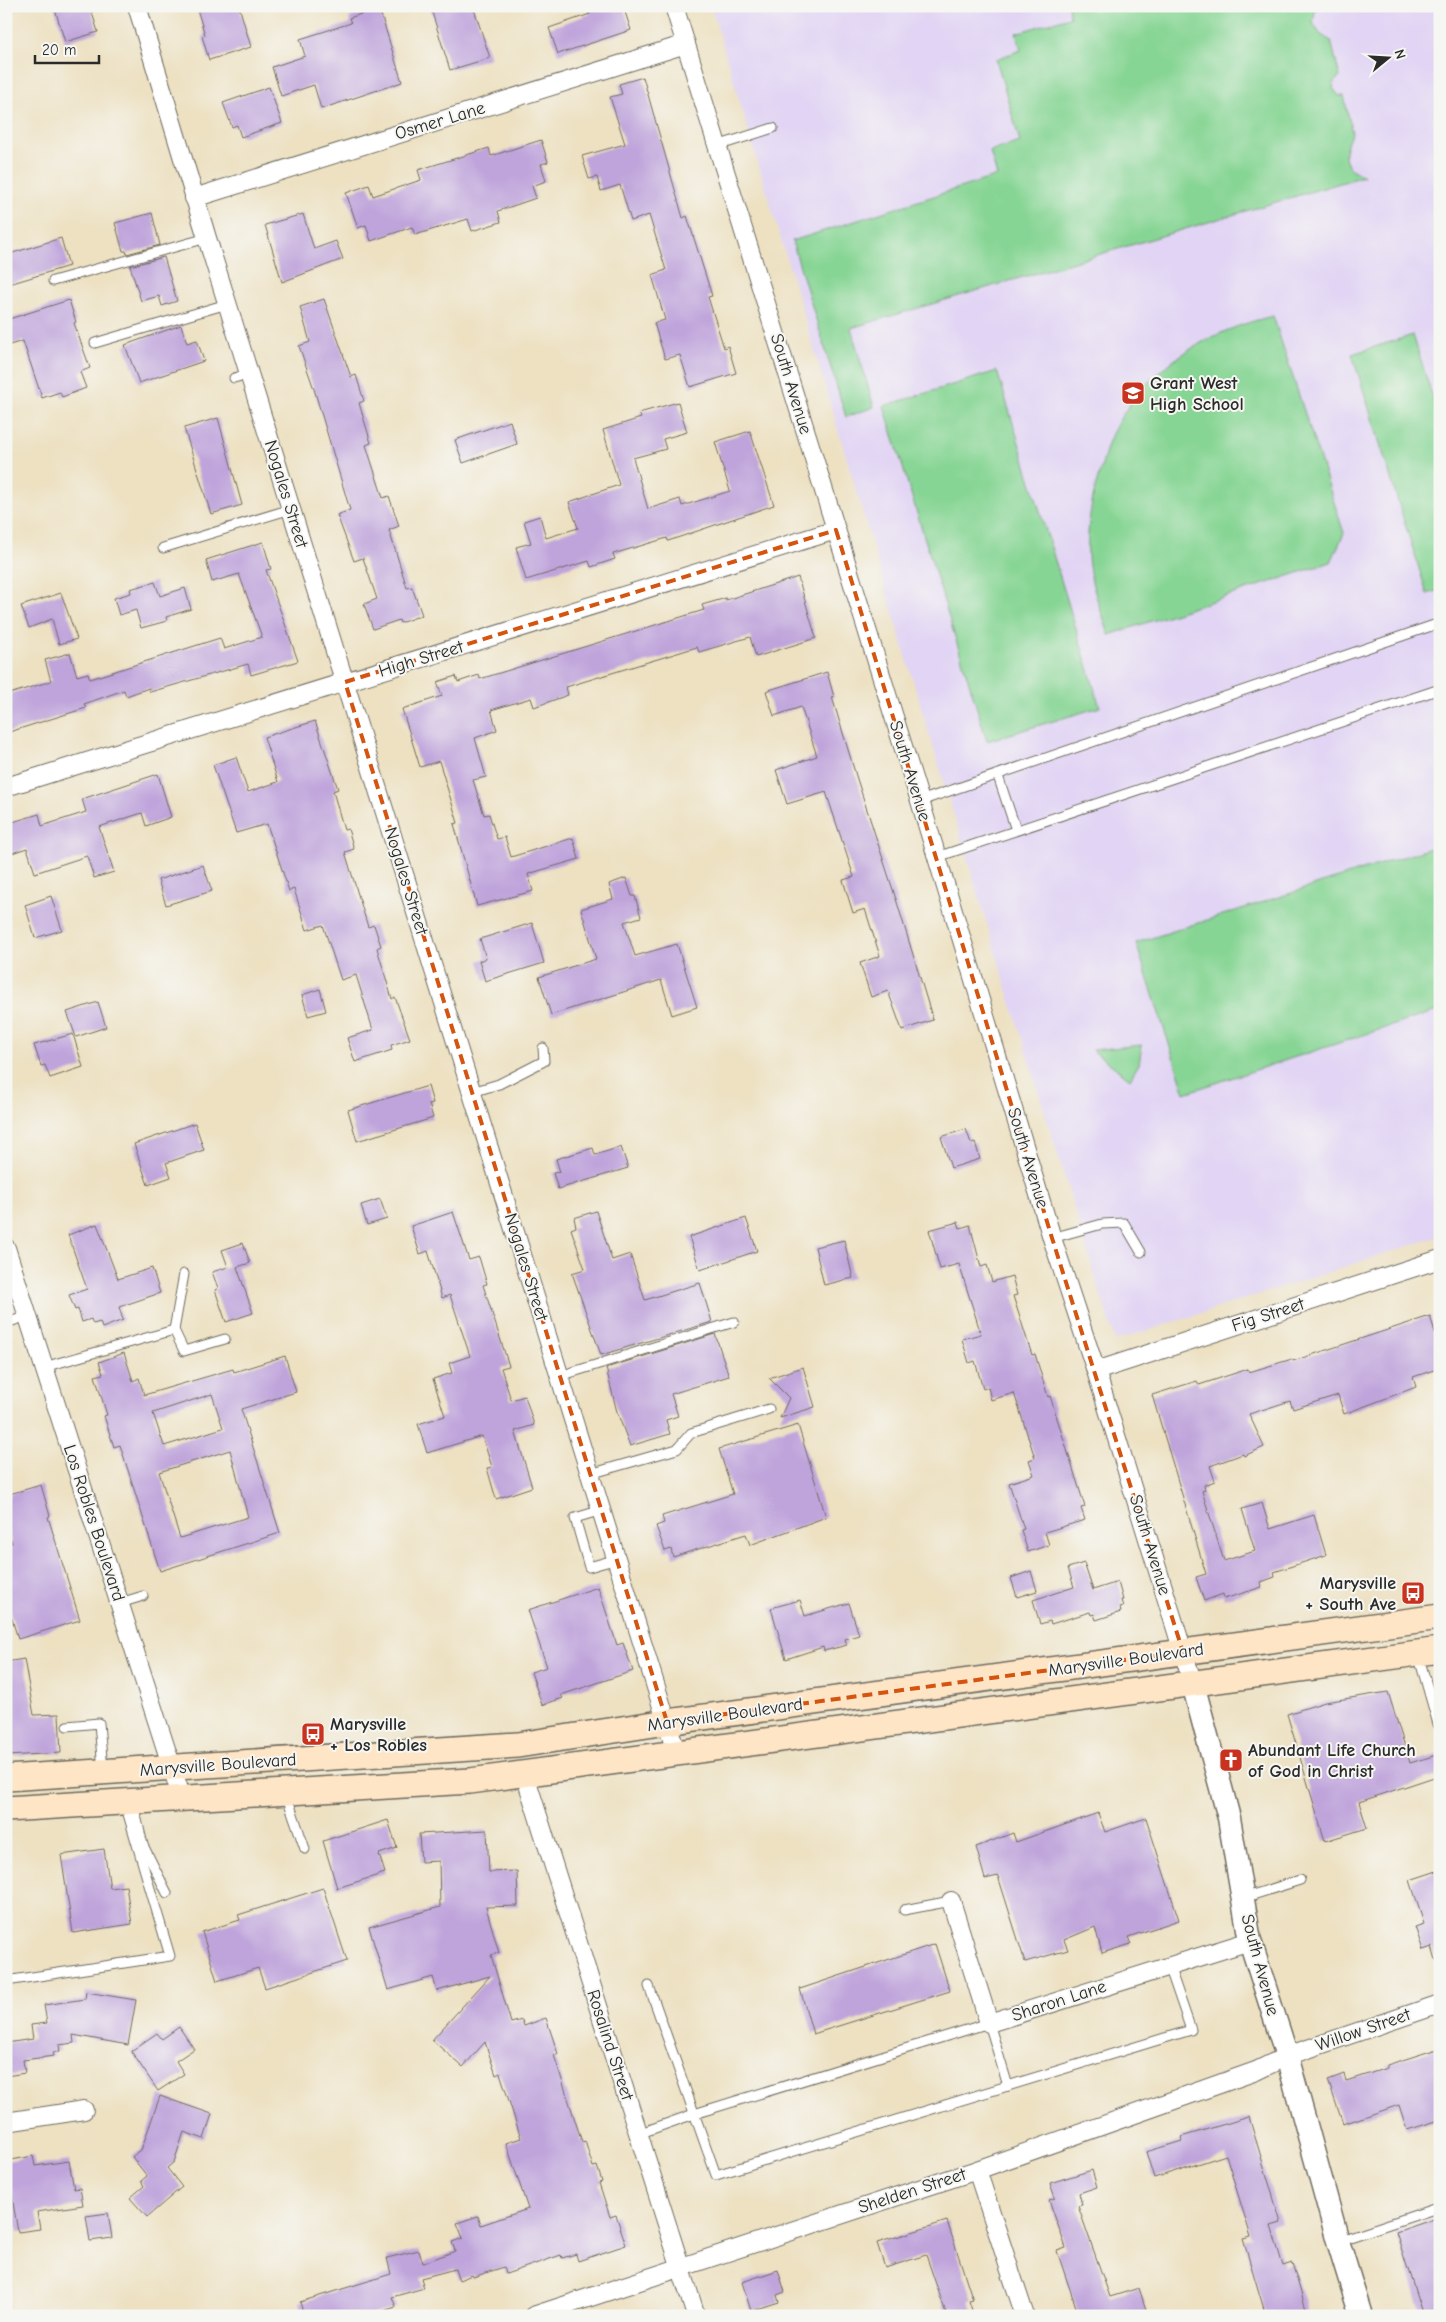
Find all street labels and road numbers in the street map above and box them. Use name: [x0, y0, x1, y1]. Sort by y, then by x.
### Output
street label: Osmer Lane: [392, 97, 488, 145]
street label: South Avenue: [766, 331, 816, 437]
street label: Nogales Street: [260, 438, 313, 551]
street label: High Street: [376, 636, 467, 682]
street label: South Avenue: [885, 718, 935, 824]
street label: Nogales Street: [380, 825, 433, 938]
street label: South Avenue: [1003, 1105, 1053, 1211]
street label: Nogales Street: [500, 1211, 553, 1324]
street label: Fig Street: [1229, 1293, 1308, 1337]
street label: Los Robles Boulevard: [59, 1442, 129, 1604]
street label: South Avenue: [1125, 1492, 1175, 1598]
street label: Marysville Boulevard: [1047, 1639, 1205, 1681]
street label: Marysville Boulevard: [646, 1694, 804, 1736]
street label: Marysville Boulevard: [139, 1749, 297, 1781]
street label: South Avenue: [1236, 1912, 1284, 2018]
street label: Sharon Lane: [1009, 1976, 1109, 2026]
street label: Rosalind Street: [582, 1987, 638, 2104]
street label: Willow Street: [1313, 2004, 1414, 2056]
street label: Shelden Street: [855, 2163, 969, 2218]

